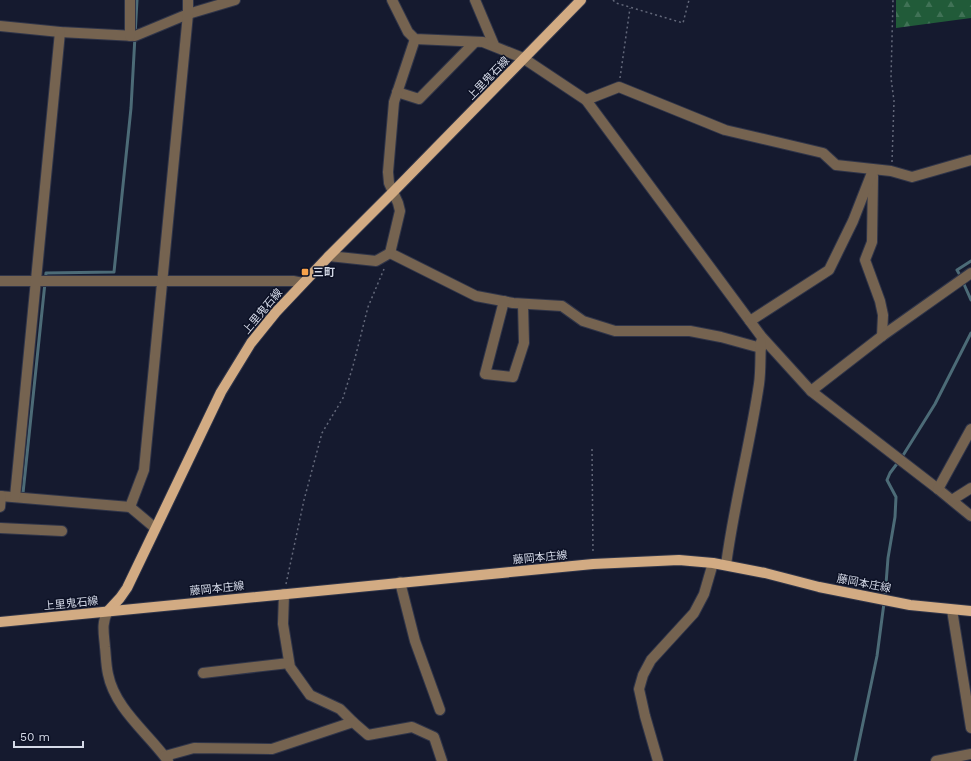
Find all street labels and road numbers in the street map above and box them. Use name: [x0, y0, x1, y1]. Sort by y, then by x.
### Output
street label: 上里鬼石線: [465, 54, 512, 103]
street label: 上里鬼石線: [240, 286, 285, 337]
street label: 藤岡本庄線: [512, 549, 568, 566]
street label: 藤岡本庄線: [836, 572, 892, 595]
street label: 藤岡本庄線: [189, 579, 245, 598]
street label: 上里鬼石線: [43, 594, 99, 613]

